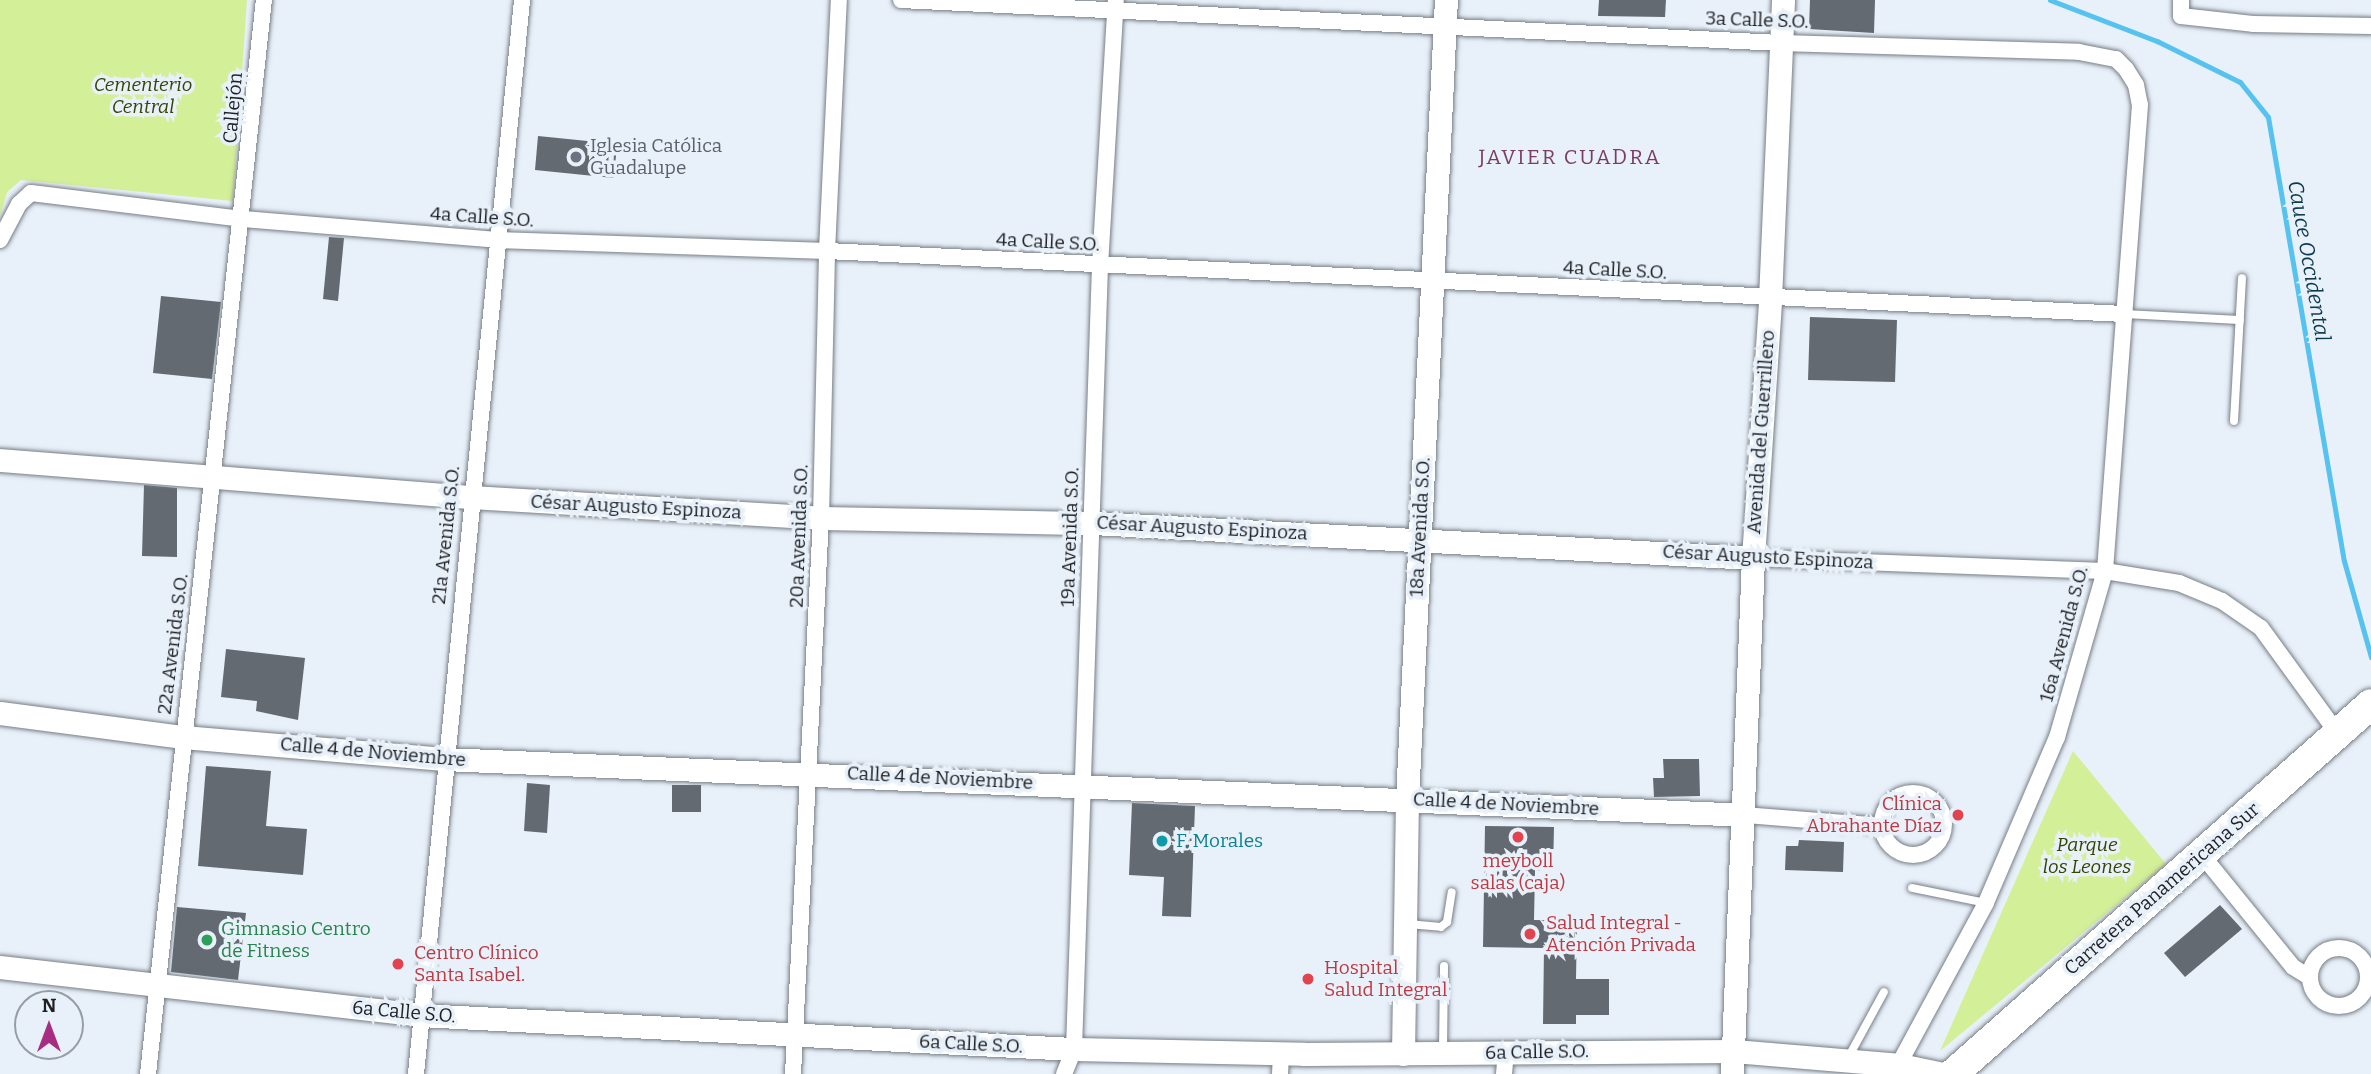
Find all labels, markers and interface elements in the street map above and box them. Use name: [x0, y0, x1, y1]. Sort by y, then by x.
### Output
street label: 3a Calle S.O.: [1705, 7, 1809, 33]
street label: Callejón: [219, 71, 247, 145]
park label: Cementerio Central: [94, 74, 192, 118]
place label: Iglesia Católica Guadalupe: [590, 135, 722, 179]
district label: JAVIER CUADRA: [1480, 144, 1660, 170]
marker: Iglesia Católica Guadalupe: [568, 149, 584, 165]
water label: Cauce Occidental: [2282, 179, 2336, 343]
street label: 4a Calle S.O.: [429, 202, 535, 232]
street label: 4a Calle S.O.: [995, 228, 1101, 256]
street label: 4a Calle S.O.: [1562, 256, 1668, 284]
street label: Avenida del Guerrillero: [1742, 329, 1780, 535]
street label: 18a Avenida S.O.: [1405, 457, 1435, 597]
street label: 20a Avenida S.O.: [785, 464, 813, 608]
street label: 21a Avenida S.O.: [427, 465, 465, 605]
street label: 19a Avenida S.O.: [1056, 467, 1084, 607]
street label: César Augusto Espinoza: [530, 490, 742, 524]
street label: César Augusto Espinoza: [1096, 511, 1308, 545]
street label: César Augusto Espinoza: [1662, 540, 1874, 574]
street label: 16a Avenida S.O.: [2035, 564, 2093, 704]
street label: 22a Avenida S.O.: [153, 572, 193, 716]
street label: Calle 4 de Noviembre: [279, 733, 467, 771]
street label: Calle 4 de Noviembre: [846, 762, 1034, 794]
street label: Calle 4 de Noviembre: [1412, 788, 1600, 820]
place label: Clínica Abrahante Díaz: [1806, 793, 1942, 837]
street label: Carretera Panamericana Sur: [2060, 798, 2264, 980]
marker: Clínica Abrahante Díaz: [1948, 805, 1968, 825]
marker: meyboll salas (caja): [1508, 827, 1528, 847]
place label: F. Morales: [1176, 830, 1263, 852]
marker: F. Morales: [1154, 833, 1170, 849]
park label: Parque los Leones: [2043, 834, 2131, 878]
place label: meyboll salas (caja): [1471, 850, 1565, 894]
place label: Salud Integral - Atención Privada: [1546, 912, 1696, 956]
place label: Gimnasio Centro de Fitness: [221, 918, 371, 962]
marker: Salud Integral - Atención Privada: [1520, 924, 1540, 944]
marker: Gimnasio Centro de Fitness: [199, 932, 215, 948]
place label: Centro Clínico Santa Isabel.: [414, 942, 539, 986]
marker: Centro Clínico Santa Isabel.: [388, 954, 408, 974]
place label: Hospital Salud Integral: [1324, 957, 1447, 1001]
marker: Hospital Salud Integral: [1298, 969, 1318, 989]
north arrow: [14, 990, 84, 1060]
text: N: [42, 994, 56, 1017]
street label: 6a Calle S.O.: [351, 996, 457, 1028]
street label: 6a Calle S.O.: [918, 1030, 1024, 1058]
street label: 6a Calle S.O.: [1485, 1040, 1589, 1064]

